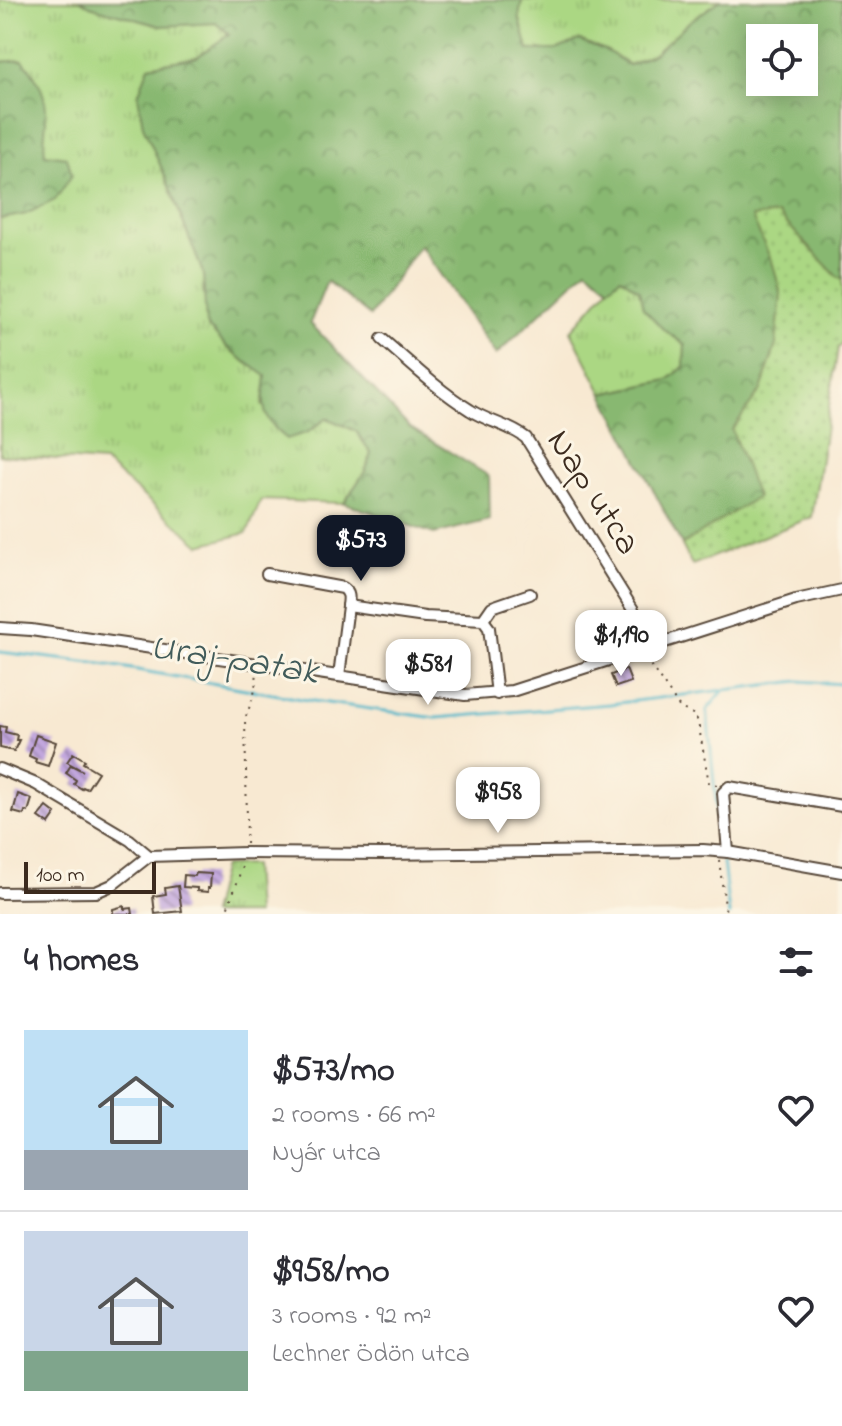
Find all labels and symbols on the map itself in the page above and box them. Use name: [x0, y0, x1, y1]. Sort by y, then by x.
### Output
street label: Nap utca: [532, 420, 652, 566]
pin: $573: [314, 515, 408, 583]
pin: $1,190: [556, 610, 686, 678]
water label: Uraj-patak: [146, 620, 323, 702]
pin: $581: [381, 639, 475, 707]
pin: $958: [451, 767, 545, 835]
scale bar: [24, 858, 156, 894]

